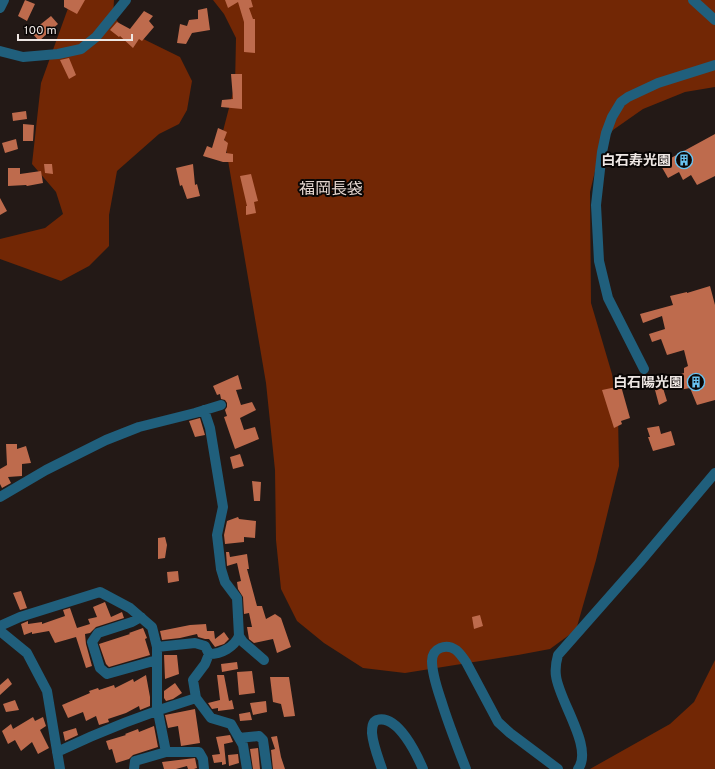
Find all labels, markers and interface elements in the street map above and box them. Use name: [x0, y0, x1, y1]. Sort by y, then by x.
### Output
scale bar: [18, 16, 132, 42]
text: 100 m: [24, 23, 57, 39]
building icon: 白石寿光園: [674, 150, 694, 170]
place label: 白石寿光園: [601, 152, 671, 170]
district label: 福岡長袋: [299, 180, 363, 200]
building icon: 白石陽光園: [686, 372, 706, 392]
place label: 白石陽光園: [613, 375, 683, 392]

